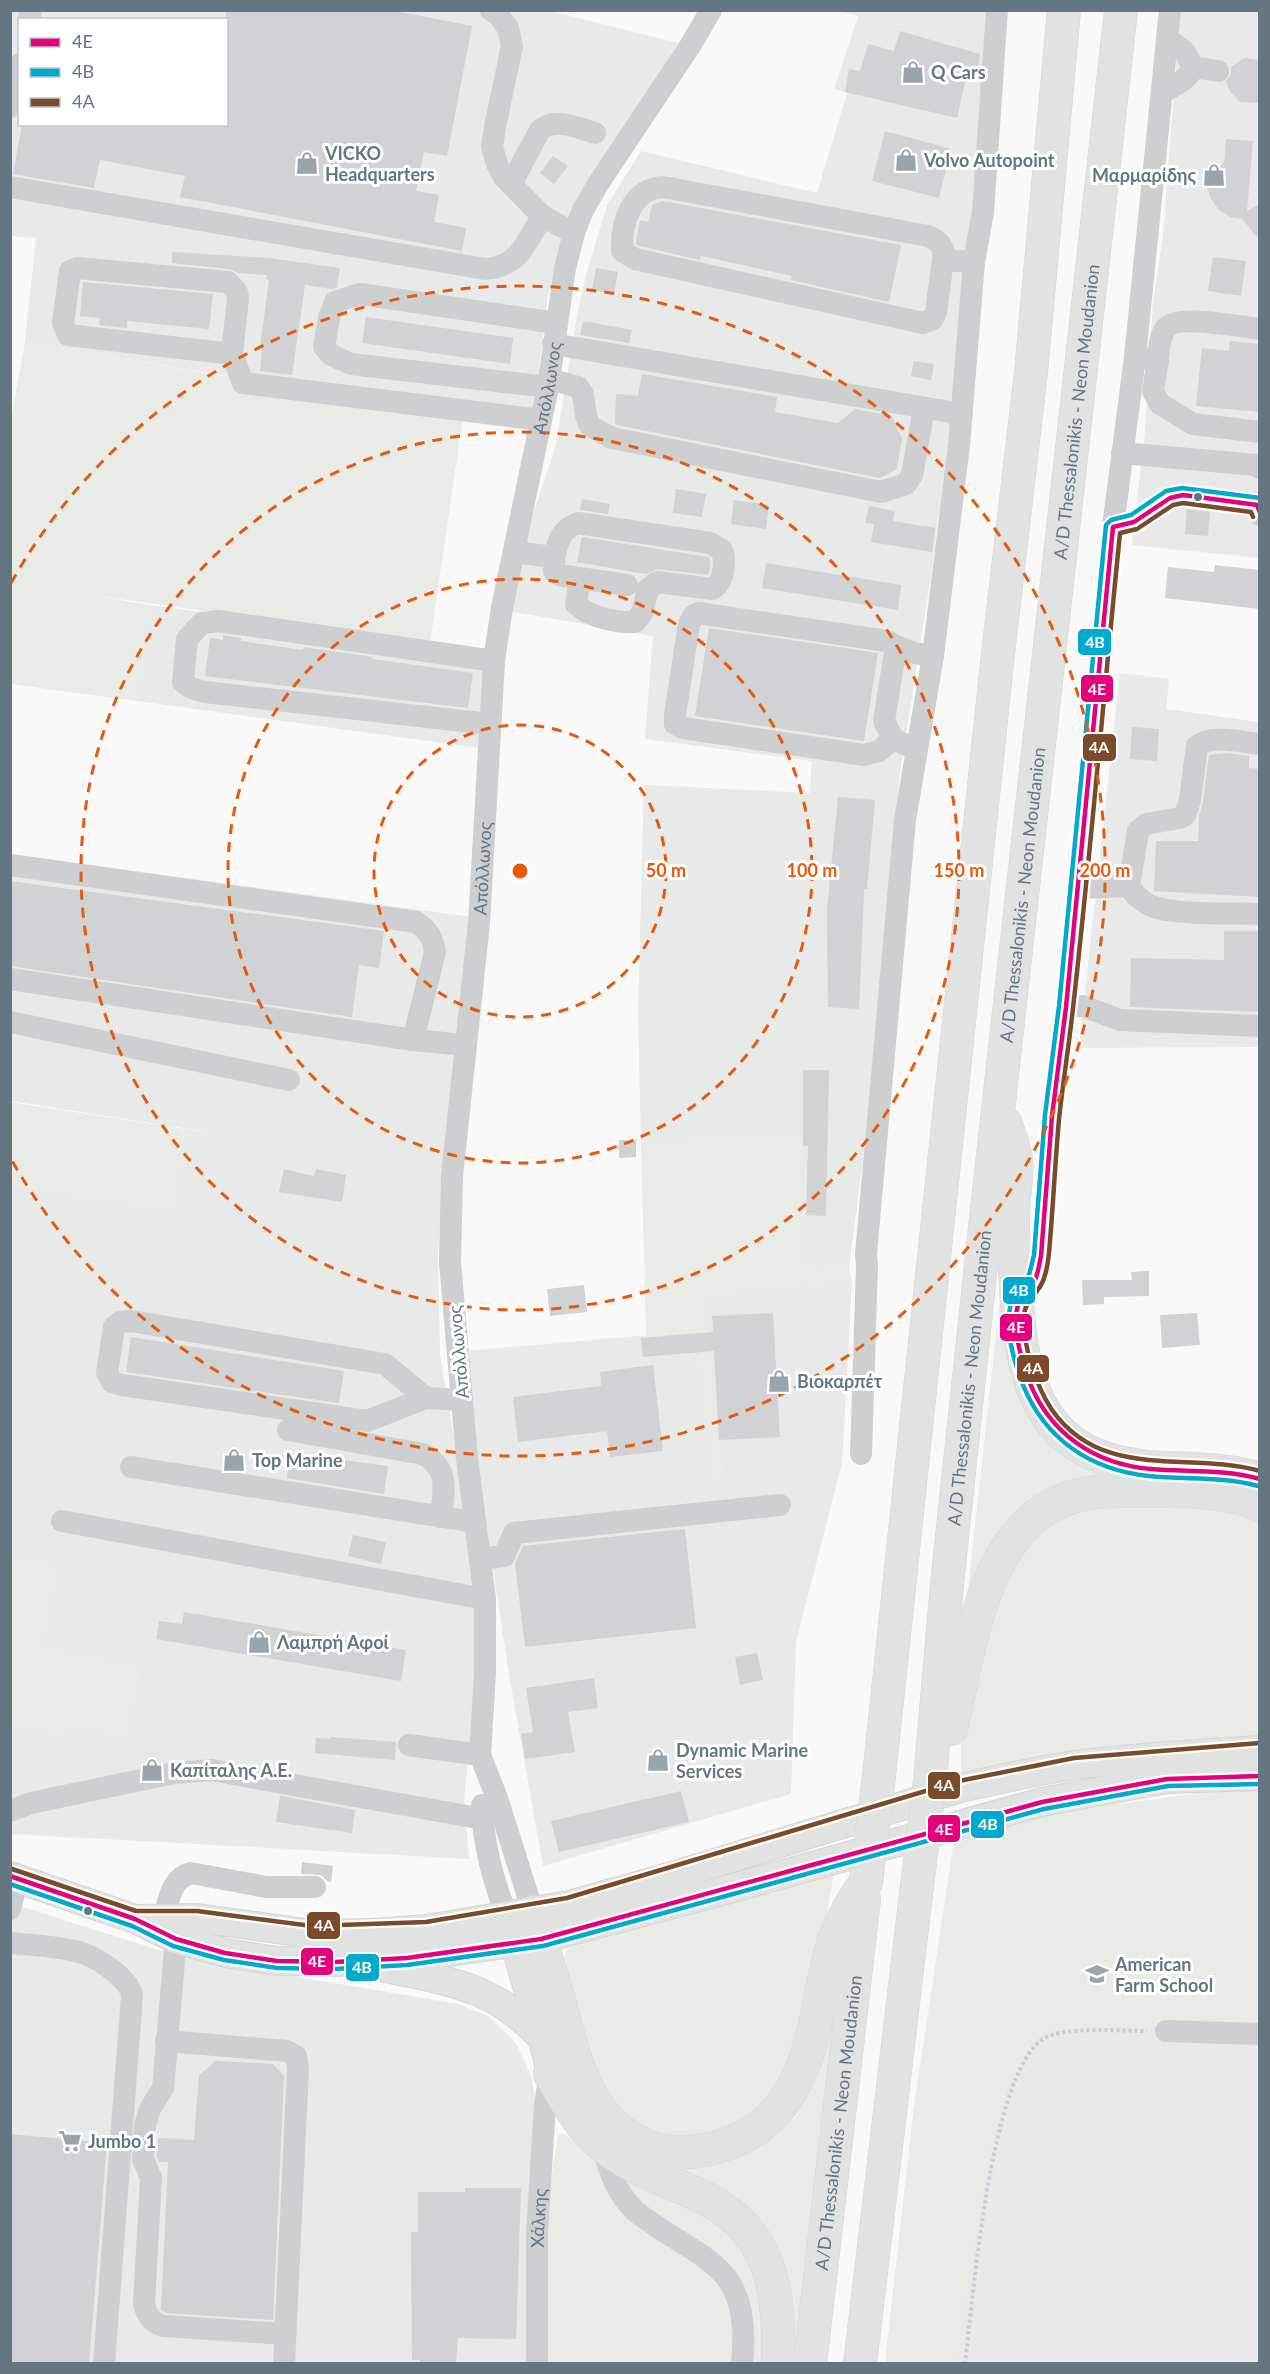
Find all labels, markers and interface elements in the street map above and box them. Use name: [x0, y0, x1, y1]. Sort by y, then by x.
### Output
legend: [18, 18, 228, 126]
text: 4Ε: [72, 30, 93, 52]
shop icon: Q Cars: [900, 59, 926, 85]
text: 4Β: [72, 60, 94, 82]
place label: Q Cars: [931, 61, 986, 83]
text: 4Α: [72, 90, 95, 112]
place label: VICKO Headquarters: [324, 142, 435, 185]
shop icon: Volvo Autopoint: [893, 147, 919, 173]
place label: Volvo Autopoint: [923, 149, 1055, 171]
shop icon: VICKO Headquarters: [294, 150, 320, 176]
shop icon: Μαρμαρίδης: [1201, 162, 1227, 188]
place label: Μαρμαρίδης: [1092, 164, 1197, 186]
street label: A/D Thessalonikis - Neon Moudanion: [1049, 263, 1104, 561]
street label: Απόλλωνος: [527, 340, 565, 436]
unlabelled marker: [1192, 491, 1204, 503]
line badge: 4Β: [1077, 628, 1112, 656]
text: 4Β: [1085, 632, 1105, 651]
line badge: 4Ε: [1080, 674, 1114, 703]
text: 4Ε: [1088, 679, 1106, 698]
line badge: 4Α: [1082, 733, 1117, 762]
text: 4Α: [1089, 737, 1110, 756]
street label: A/D Thessalonikis - Neon Moudanion: [995, 746, 1050, 1044]
street label: Απόλλωνος: [468, 820, 496, 916]
text: 50 m: [646, 859, 686, 881]
text: 100 m: [787, 859, 837, 881]
text: 150 m: [934, 859, 984, 881]
text: 200 m: [1080, 859, 1130, 881]
centre of rings: [510, 861, 530, 881]
street label: A/D Thessalonikis - Neon Moudanion: [942, 1229, 996, 1527]
line badge: 4Β: [1002, 1276, 1036, 1305]
text: 4Β: [1009, 1280, 1029, 1299]
street label: Απόλλωνος: [443, 1304, 473, 1399]
line badge: 4Ε: [999, 1313, 1033, 1342]
text: 4Ε: [1007, 1317, 1025, 1336]
line badge: 4Α: [1016, 1354, 1050, 1383]
text: 4Α: [1023, 1358, 1044, 1377]
shop icon: Βιοκαρπέτ: [766, 1368, 792, 1394]
place label: Βιοκαρπέτ: [797, 1370, 883, 1392]
shop icon: Top Marine: [221, 1447, 247, 1473]
place label: Top Marine: [252, 1449, 343, 1471]
shop icon: Λαμπρή Αφοί: [246, 1629, 272, 1655]
place label: Λαμπρή Αφοί: [276, 1631, 390, 1653]
place label: Dynamic Marine Services: [676, 1739, 808, 1782]
shop icon: Dynamic Marine Services: [645, 1747, 671, 1773]
shop icon: Καπίταλης Α.Ε.: [139, 1757, 165, 1783]
place label: Καπίταλης Α.Ε.: [170, 1759, 292, 1781]
line badge: 4Α: [927, 1771, 961, 1800]
text: 4Α: [934, 1775, 955, 1794]
line badge: 4Β: [970, 1810, 1005, 1839]
line badge: 4Ε: [927, 1814, 961, 1843]
text: 4Β: [978, 1814, 998, 1833]
text: 4Ε: [935, 1819, 953, 1838]
unlabelled marker: [82, 1905, 94, 1917]
line badge: 4Α: [306, 1911, 341, 1940]
text: 4Α: [314, 1915, 335, 1934]
line badge: 4Ε: [300, 1947, 334, 1976]
text: 4Ε: [308, 1951, 326, 1970]
line badge: 4Β: [345, 1953, 380, 1982]
place label: American Farm School: [1114, 1953, 1213, 1996]
text: 4Β: [352, 1957, 372, 1976]
school or university icon: American Farm School: [1084, 1961, 1110, 1987]
street label: A/D Thessalonikis - Neon Moudanion: [810, 1974, 866, 2271]
supermarket icon: Jumbo 1: [57, 2128, 83, 2154]
place label: Jumbo 1: [88, 2130, 156, 2152]
street label: Χάλκης: [526, 2187, 551, 2248]

